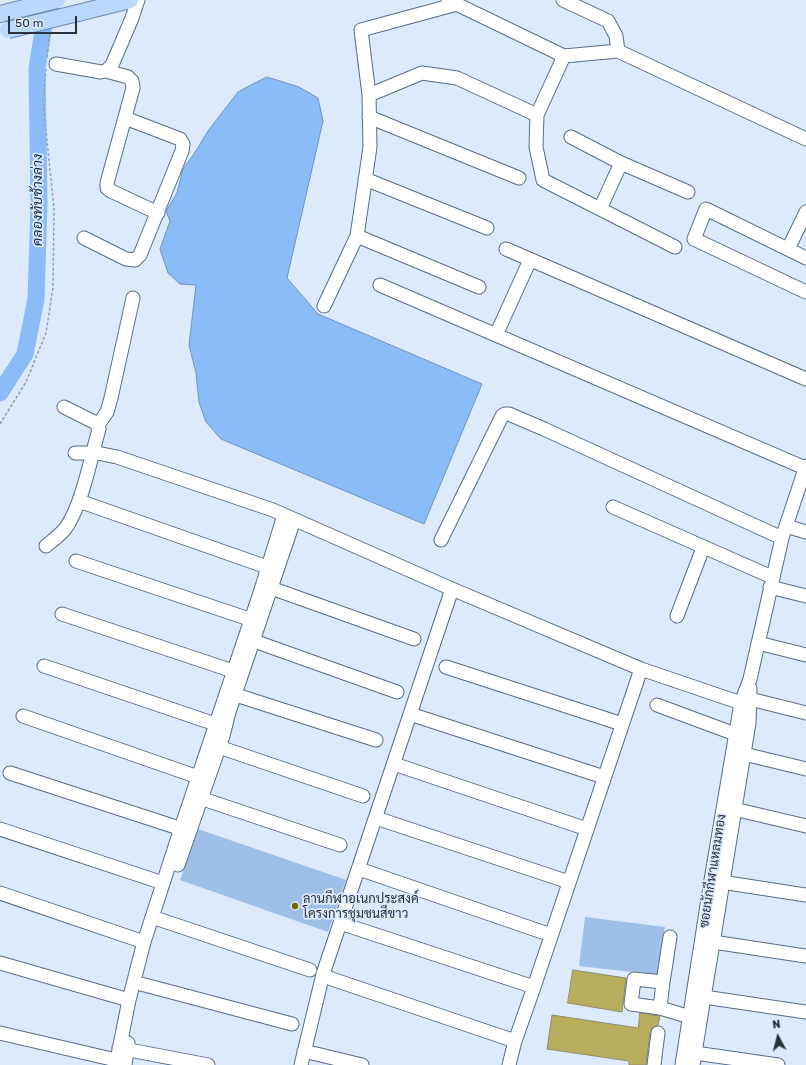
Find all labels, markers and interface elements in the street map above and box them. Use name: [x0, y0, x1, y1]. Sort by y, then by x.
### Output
scale bar: [10, 8, 79, 34]
text: 50 m: [15, 16, 43, 30]
water label: คลองทับช้างล่าง: [30, 154, 46, 246]
street label: ซอยนักกีฬาแหลมทอง: [696, 813, 730, 929]
place label: ลานกีฬาอเนกประสงค์ โครงการชุมชนสีขาว: [303, 891, 419, 922]
marker: ลานกีฬาอเนกประสงค์ โครงการชุมชนสีขาว: [290, 901, 300, 911]
north arrow: [758, 1017, 798, 1057]
text: N: [772, 1018, 781, 1032]

